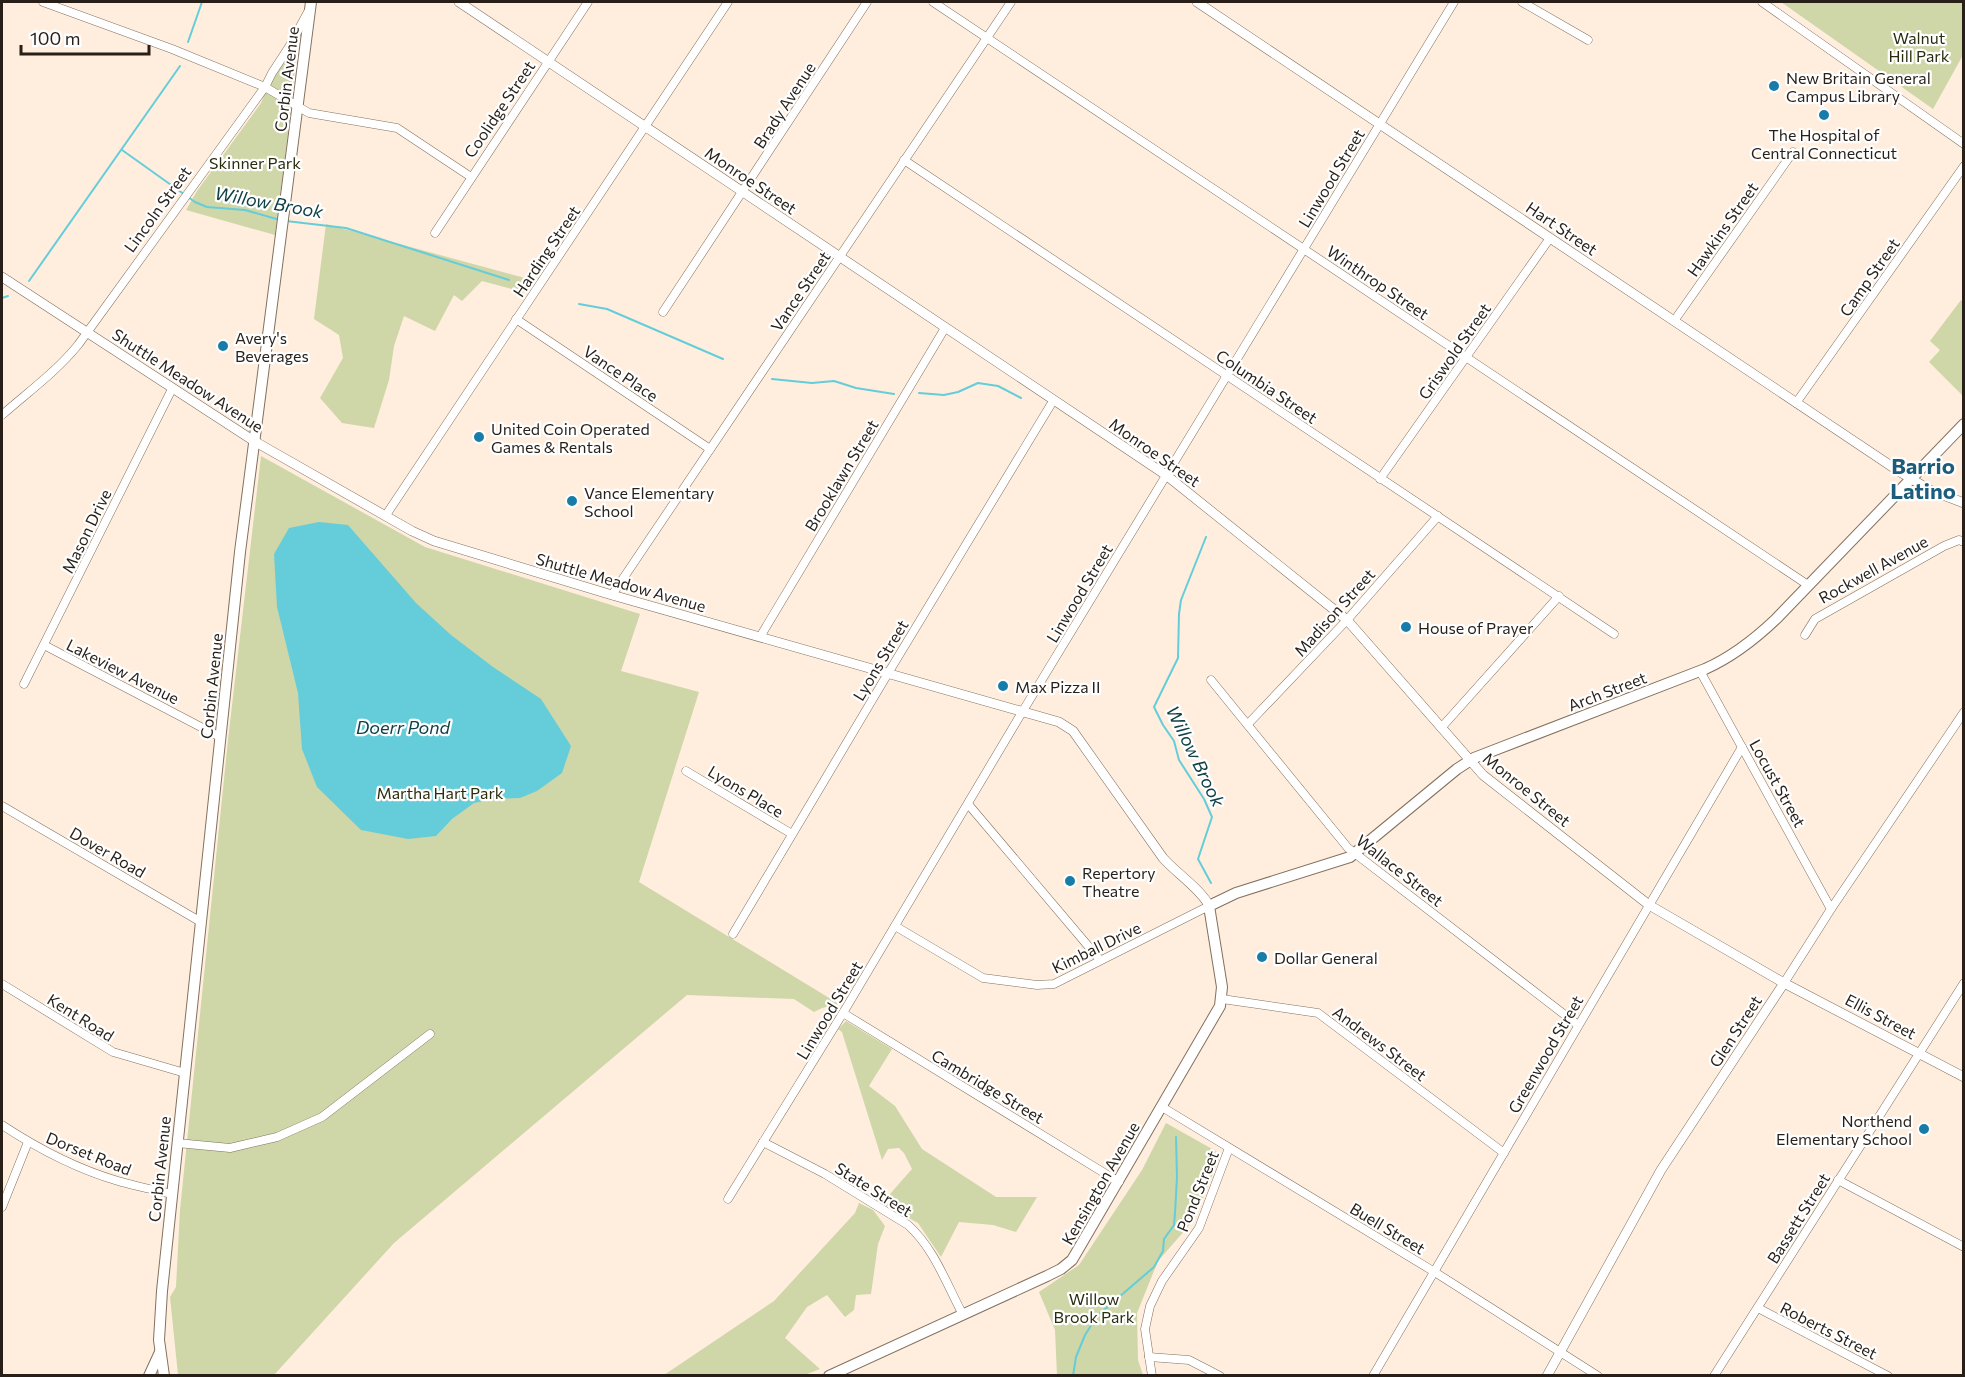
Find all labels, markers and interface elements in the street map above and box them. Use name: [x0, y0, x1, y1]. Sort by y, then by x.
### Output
scale bar: [21, 18, 148, 56]
street label: Corbin Avenue: [270, 25, 302, 133]
text: 100 m: [30, 27, 80, 49]
park label: Walnut Hill Park: [1889, 28, 1950, 65]
street label: Coolidge Street: [460, 57, 539, 161]
street label: Brady Avenue: [749, 58, 819, 152]
place label: New Britain General Campus Library: [1786, 68, 1931, 105]
marker: New Britain General Campus Library: [1767, 79, 1781, 93]
marker: The Hospital of Central Connecticut: [1817, 108, 1831, 122]
street label: Linwood Street: [1294, 125, 1368, 231]
place label: The Hospital of Central Connecticut: [1751, 125, 1898, 162]
street label: Monroe Street: [702, 142, 801, 218]
park label: Skinner Park: [209, 153, 301, 172]
street label: Lincoln Street: [120, 162, 195, 256]
street label: Hawkins Street: [1683, 178, 1762, 280]
water label: Willow Brook: [213, 182, 326, 223]
street label: Hart Street: [1523, 197, 1601, 259]
street label: Harding Street: [508, 201, 584, 300]
street label: Camp Street: [1835, 234, 1903, 320]
street label: Winthrop Street: [1323, 241, 1433, 323]
street label: Vance Street: [766, 247, 834, 335]
street label: Griswold Street: [1414, 299, 1494, 403]
street label: Shuttle Meadow Avenue: [109, 324, 267, 436]
place label: Avery's Beverages: [235, 328, 309, 365]
marker: Avery's Beverages: [216, 339, 230, 353]
street label: Vance Place: [580, 341, 662, 405]
street label: Columbia Street: [1213, 345, 1321, 427]
street label: Monroe Street: [1106, 414, 1204, 491]
street label: Brooklawn Street: [800, 415, 882, 534]
place label: United Coin Operated Games & Rentals: [491, 419, 650, 456]
marker: United Coin Operated Games & Rentals: [472, 430, 486, 444]
district label: Barrio Latino: [1890, 452, 1956, 504]
place label: Vance Elementary School: [584, 483, 714, 520]
street label: Mason Drive: [57, 486, 115, 576]
marker: Vance Elementary School: [565, 494, 579, 508]
street label: Rockwell Avenue: [1815, 531, 1931, 607]
street label: Linwood Street: [1042, 540, 1116, 646]
street label: Shuttle Meadow Avenue: [534, 549, 708, 615]
street label: Madison Street: [1290, 564, 1379, 660]
street label: Lyons Street: [848, 616, 912, 704]
place label: House of Prayer: [1418, 618, 1534, 637]
marker: House of Prayer: [1399, 620, 1413, 634]
street label: Corbin Avenue: [196, 632, 226, 740]
street label: Lakeview Avenue: [64, 634, 182, 708]
street label: Arch Street: [1565, 667, 1649, 715]
place label: Max Pizza II: [1015, 677, 1101, 696]
marker: Max Pizza II: [996, 679, 1010, 693]
water label: Willow Brook: [1162, 702, 1231, 811]
water label: Doerr Pond: [356, 716, 450, 738]
street label: Locust Street: [1746, 736, 1810, 831]
street label: Monroe Street: [1480, 748, 1575, 830]
street label: Lyons Place: [705, 761, 787, 821]
park label: Martha Hart Park: [377, 783, 504, 802]
street label: Dover Road: [67, 823, 149, 881]
street label: Wallace Street: [1353, 830, 1448, 910]
place label: Repertory Theatre: [1082, 863, 1156, 900]
marker: Repertory Theatre: [1063, 874, 1077, 888]
street label: Kimball Drive: [1048, 917, 1144, 977]
place label: Dollar General: [1274, 948, 1378, 967]
marker: Dollar General: [1255, 950, 1269, 964]
street label: Linwood Street: [792, 957, 866, 1063]
street label: Kent Road: [44, 989, 118, 1045]
street label: Ellis Street: [1842, 989, 1920, 1043]
street label: Greenwood Street: [1504, 991, 1587, 1116]
street label: Glen Street: [1705, 991, 1765, 1070]
street label: Andrews Street: [1330, 1002, 1431, 1085]
street label: Cambridge Street: [928, 1045, 1048, 1127]
place label: Northend Elementary School: [1776, 1111, 1912, 1148]
street label: Corbin Avenue: [144, 1115, 174, 1223]
street label: Kensington Avenue: [1057, 1118, 1143, 1248]
marker: Northend Elementary School: [1917, 1122, 1931, 1136]
street label: Dorset Road: [44, 1127, 134, 1179]
street label: Pond Street: [1172, 1147, 1222, 1234]
street label: State Street: [832, 1158, 916, 1220]
street label: Bassett Street: [1763, 1169, 1834, 1267]
street label: Buell Street: [1347, 1198, 1429, 1258]
park label: Willow Brook Park: [1054, 1289, 1135, 1326]
street label: Roberts Street: [1777, 1297, 1881, 1363]

